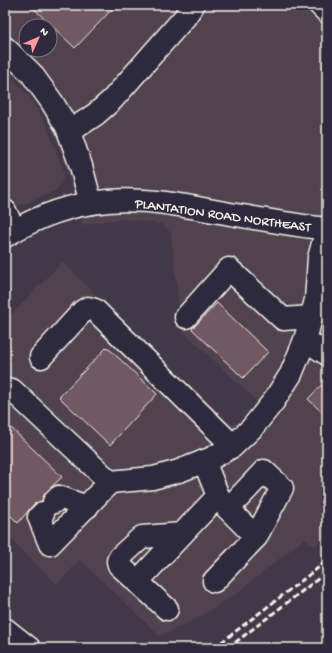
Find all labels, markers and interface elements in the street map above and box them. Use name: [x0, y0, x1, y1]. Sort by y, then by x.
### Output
north arrow: [18, 18, 58, 58]
text: N: [37, 26, 50, 39]
street label: PLANTATION ROAD NORTHEAST: [133, 196, 312, 237]

